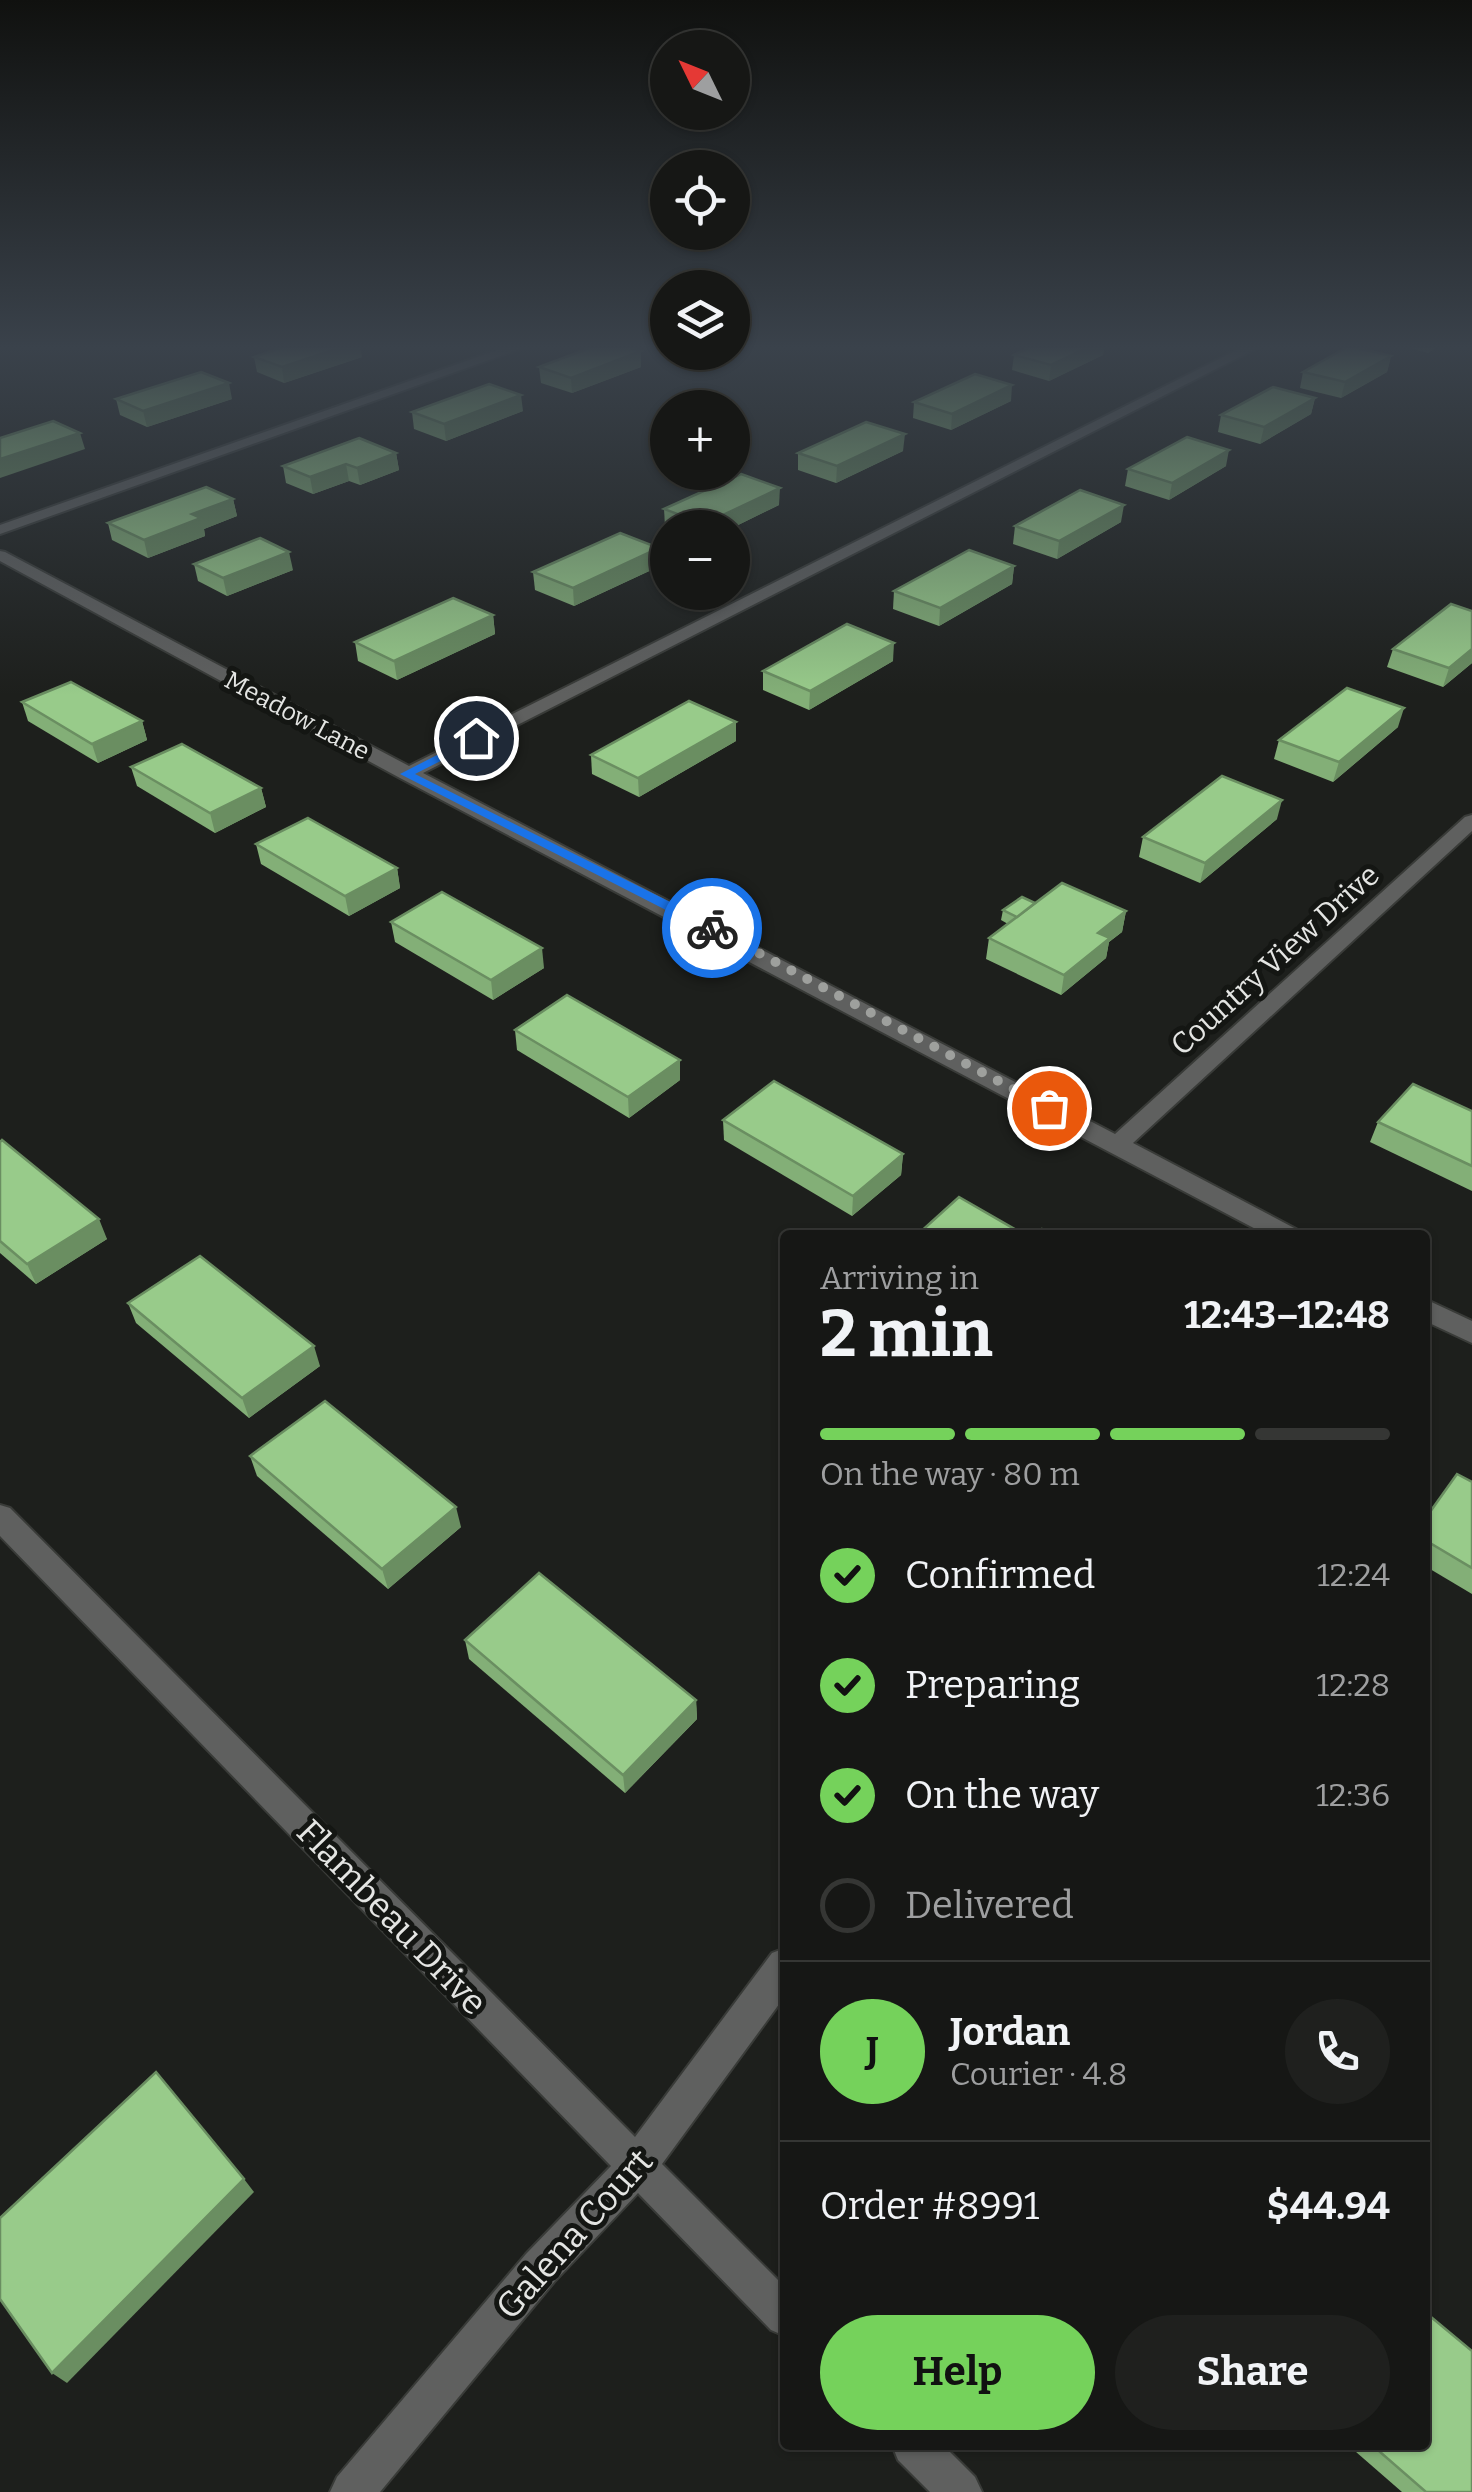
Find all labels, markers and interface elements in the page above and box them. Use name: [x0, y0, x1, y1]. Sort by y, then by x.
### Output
north arrow: [650, 30, 750, 130]
map controls: [650, 30, 750, 610]
button: locate: [650, 150, 750, 250]
button: layers: [650, 270, 750, 370]
button: +: [650, 390, 750, 490]
button: −: [650, 510, 750, 610]
street label: Meadow Lane: [219, 665, 375, 767]
pin: [434, 696, 519, 781]
icon: home: [449, 711, 504, 766]
street label: Country View Drive: [1163, 857, 1387, 1063]
courier: [662, 878, 762, 978]
icon: bike: [685, 901, 740, 956]
pin: [1007, 1066, 1092, 1151]
icon: bag: [1022, 1081, 1077, 1136]
text: Arriving in: [820, 1259, 979, 1297]
text: 12:43–12:48: [1184, 1292, 1390, 1338]
text: 2 min: [820, 1295, 993, 1373]
text: On the way · 80 m: [820, 1455, 1080, 1493]
icon: check: [820, 1548, 875, 1603]
text: Confirmed: [905, 1552, 1095, 1598]
text: 12:24: [1317, 1556, 1390, 1594]
icon: check: [820, 1658, 875, 1713]
text: Preparing: [905, 1662, 1080, 1708]
text: 12:28: [1316, 1666, 1390, 1704]
icon: check: [820, 1768, 875, 1823]
text: On the way: [905, 1772, 1099, 1818]
text: 12:36: [1316, 1776, 1390, 1814]
street label: Flambeau Drive: [288, 1811, 496, 2023]
text: Delivered: [905, 1882, 1074, 1928]
button: phone: [1285, 1999, 1390, 2104]
text: Jordan: [950, 2009, 1070, 2055]
text: J: [866, 2028, 879, 2074]
text: Courier · 4.8: [950, 2055, 1127, 2093]
street label: Galena Court: [487, 2140, 661, 2327]
text: Order #8991: [820, 2183, 1040, 2229]
text: $44.94: [1267, 2183, 1390, 2229]
button: Help: [820, 2315, 1095, 2430]
button: Share: [1115, 2315, 1390, 2430]

